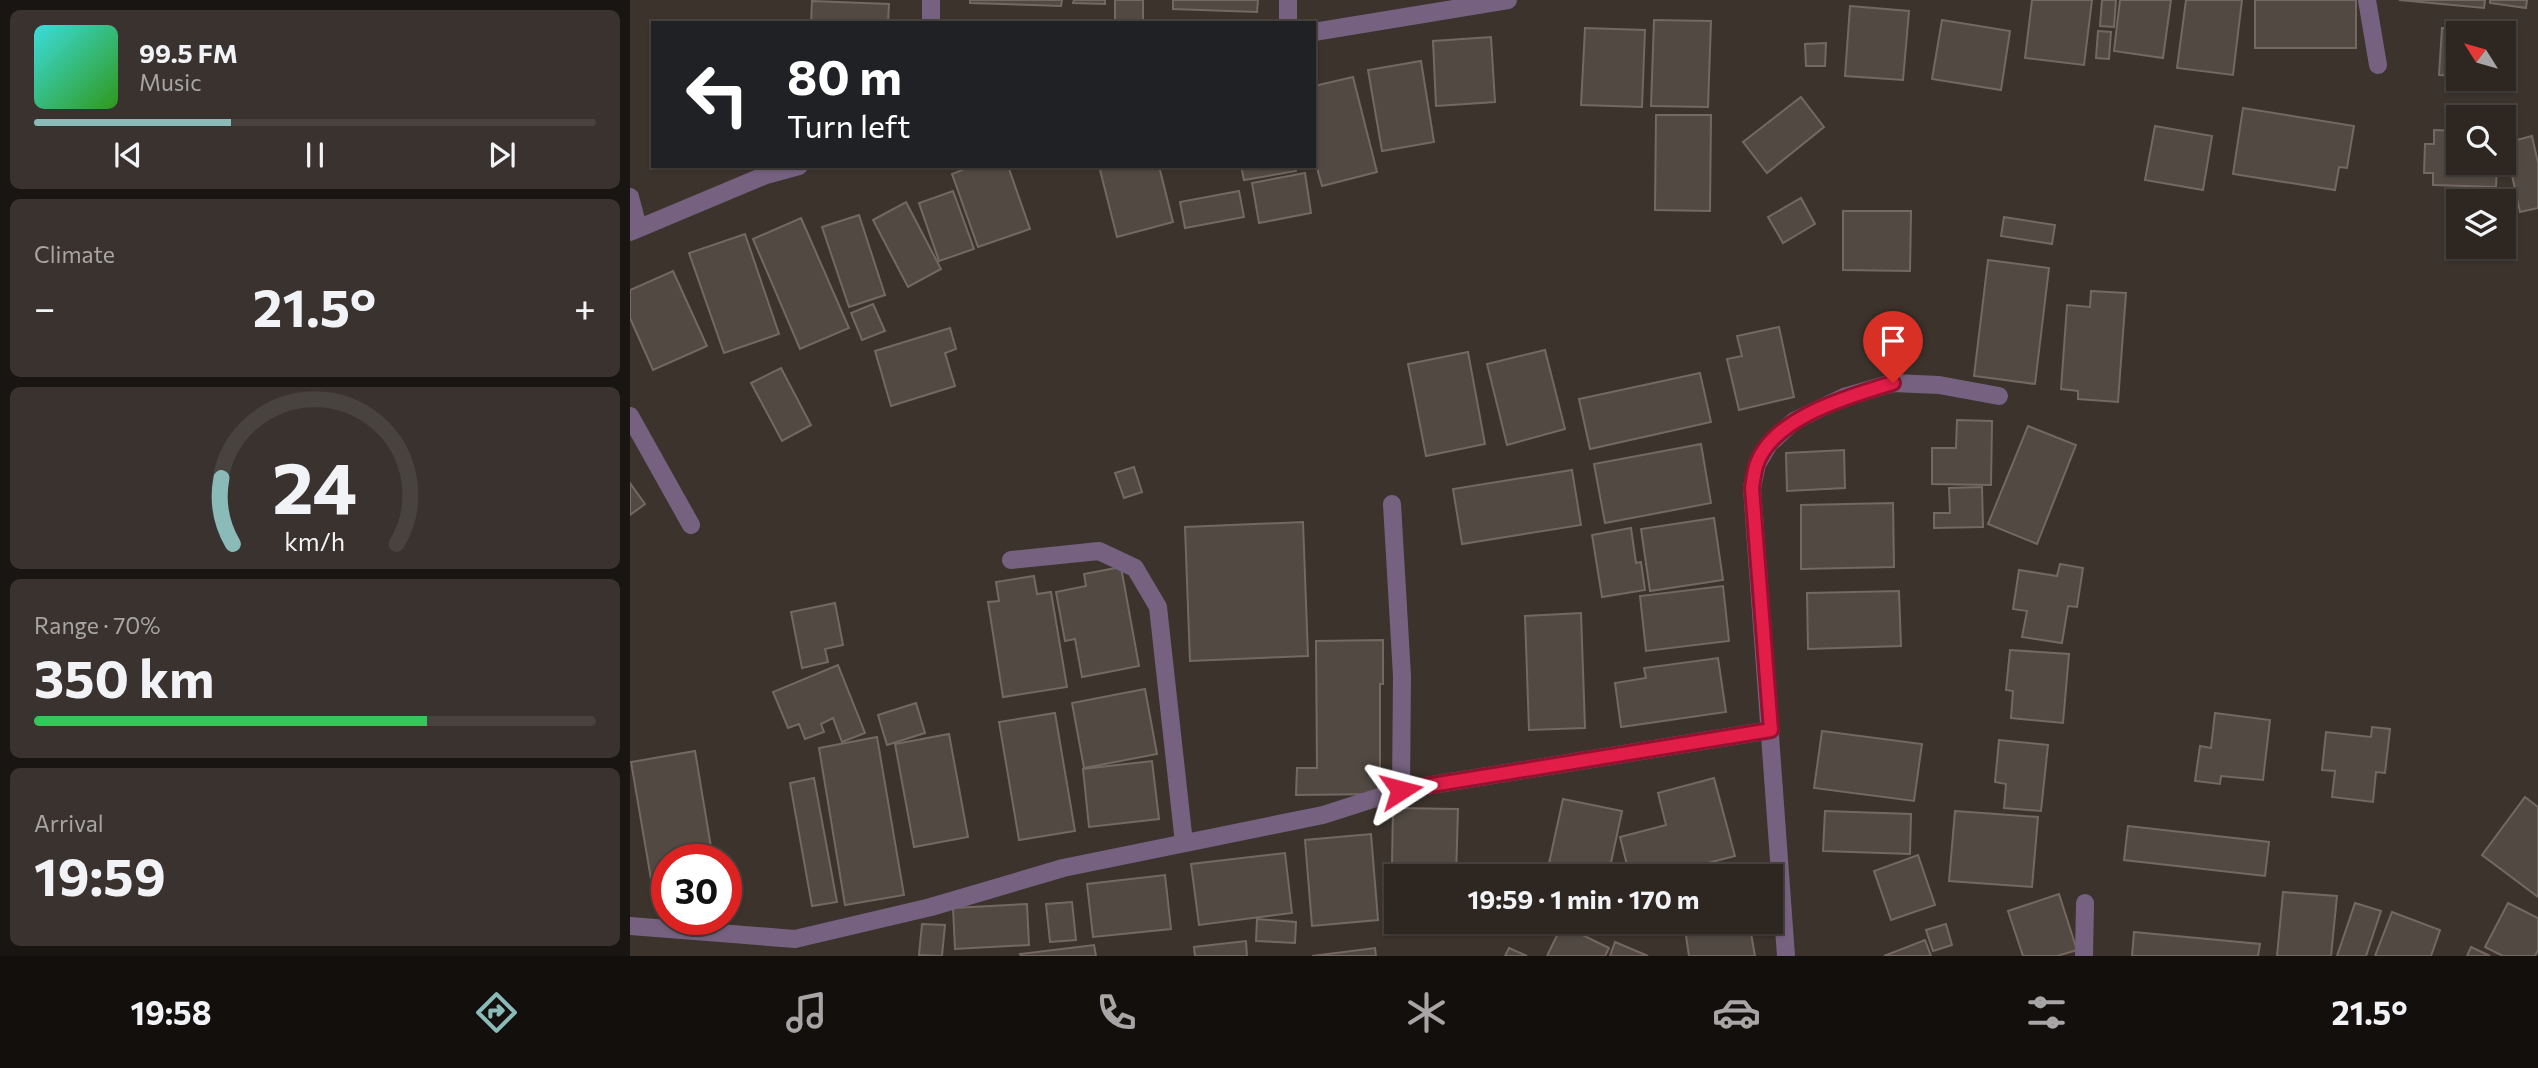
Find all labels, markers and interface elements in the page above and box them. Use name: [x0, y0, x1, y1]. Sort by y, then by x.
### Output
north arrow: [2446, 21, 2516, 91]
map controls: [2446, 21, 2516, 259]
text: 99.5 FM: [139, 37, 238, 68]
text: 80 m: [787, 45, 902, 105]
icon: left: [672, 49, 763, 140]
text: Music: [139, 68, 202, 96]
text: Turn left: [787, 105, 911, 145]
button: search: [2446, 105, 2516, 175]
icon: previous: [109, 136, 147, 174]
icon: pause: [296, 136, 334, 174]
icon: next: [483, 136, 521, 174]
button: layers: [2446, 189, 2516, 259]
text: Climate: [34, 240, 115, 268]
text: 21.5°: [253, 274, 376, 338]
text: −: [34, 283, 56, 330]
text: +: [574, 283, 596, 330]
pin: [1863, 311, 1923, 383]
icon: arrive: [1874, 322, 1912, 360]
text: 24: [272, 440, 358, 529]
text: km/h: [285, 526, 345, 556]
text: Range · 70%: [34, 611, 161, 639]
text: 350 km: [34, 645, 214, 709]
position arrow: [1364, 753, 1438, 827]
text: Arrival: [34, 809, 104, 837]
text: 19:59: [34, 843, 166, 907]
speed limit sign: 30: [651, 844, 742, 935]
text: 19:59 · 1 min · 170 m: [1467, 883, 1700, 914]
icon: directions: [472, 988, 521, 1037]
icon: music: [782, 988, 831, 1037]
icon: phone: [1092, 988, 1141, 1037]
icon: climate: [1402, 988, 1451, 1037]
icon: car: [1712, 988, 1761, 1037]
icon: filters: [2022, 988, 2071, 1037]
text: 19:58: [130, 992, 212, 1032]
text: 21.5°: [2331, 992, 2407, 1032]

